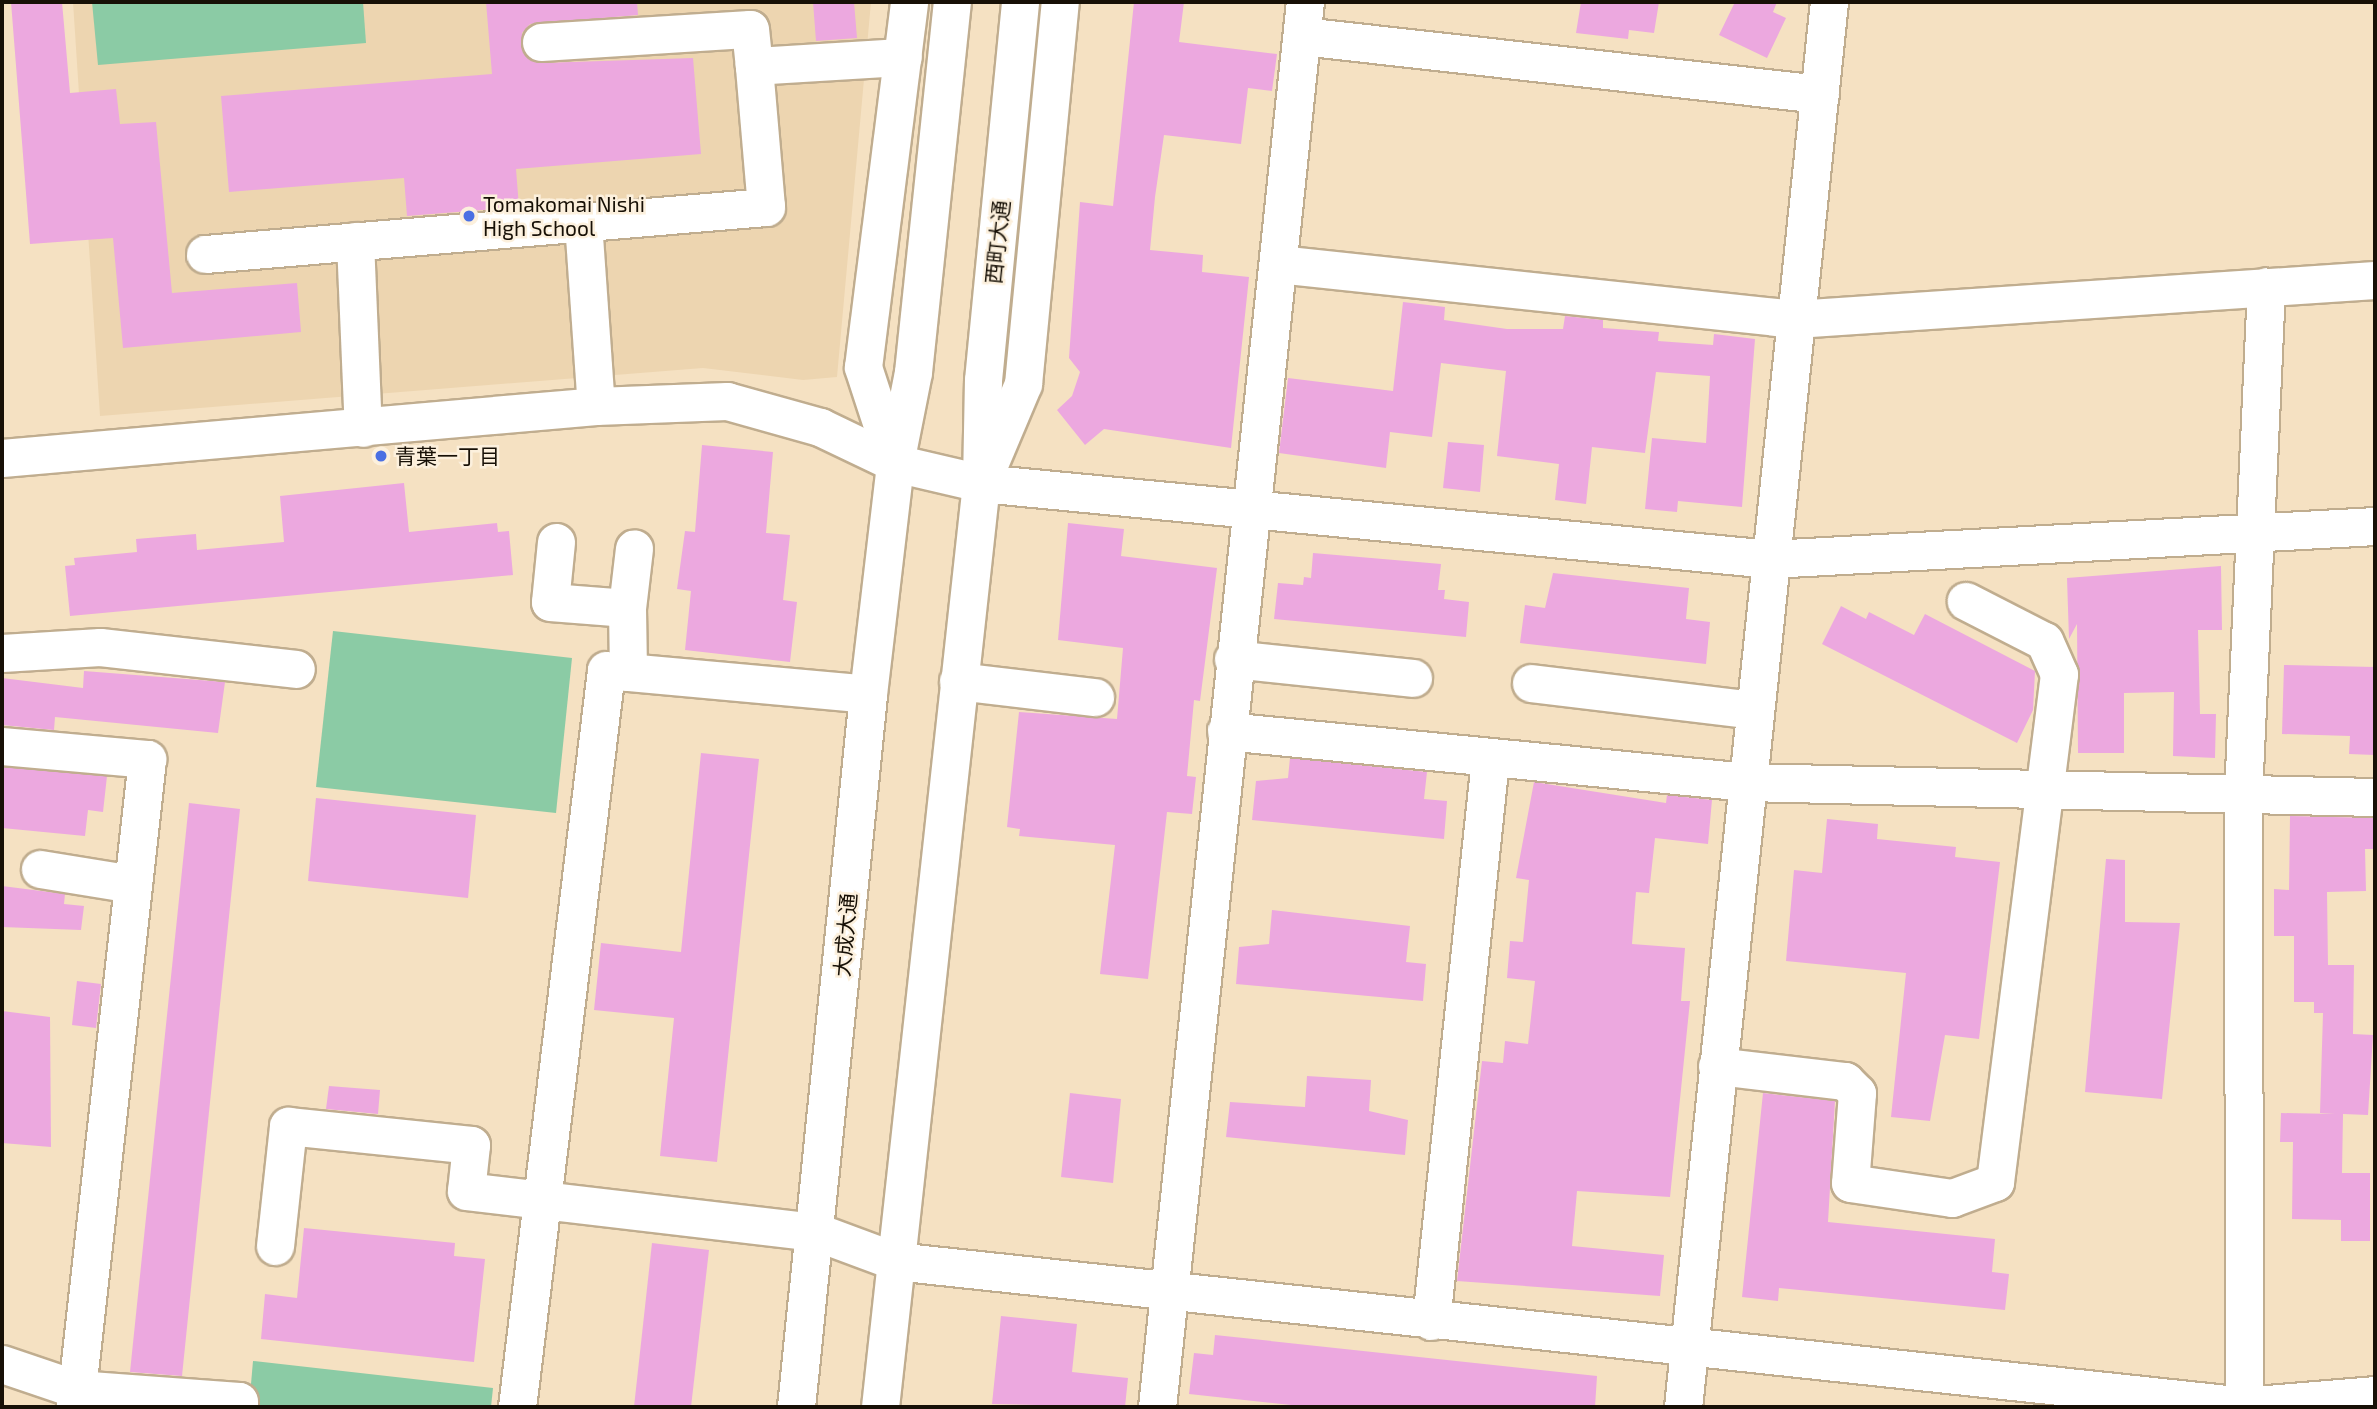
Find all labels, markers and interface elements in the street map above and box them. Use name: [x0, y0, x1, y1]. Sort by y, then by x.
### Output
place label: Tomakomai Nishi High School: [483, 191, 645, 241]
street label: 西町大通: [980, 199, 1014, 285]
marker: Tomakomai Nishi High School: [461, 208, 477, 224]
place label: 青葉一丁目: [395, 443, 500, 469]
marker: 青葉一丁目: [373, 448, 389, 464]
street label: 大成大通: [829, 892, 861, 978]

